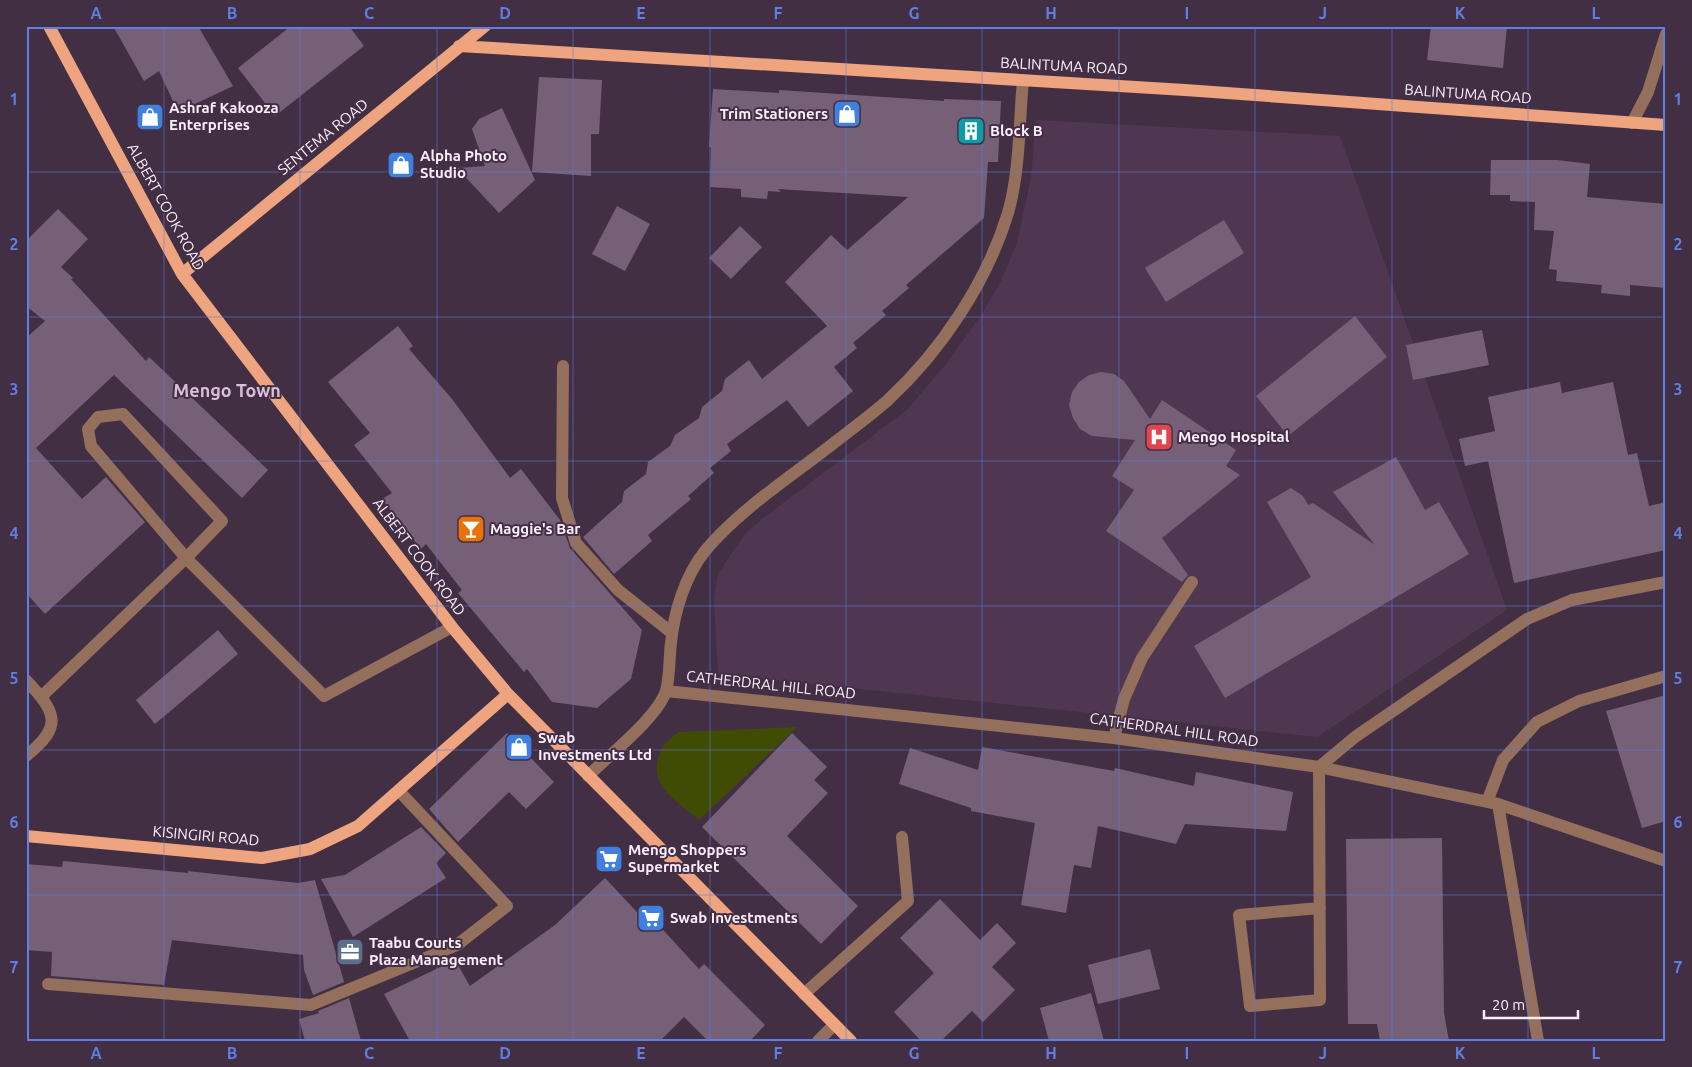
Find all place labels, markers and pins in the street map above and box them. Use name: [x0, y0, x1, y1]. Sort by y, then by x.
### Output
place label: Ashraf Kakooza Enterprises: [169, 99, 279, 133]
shop icon: Trim Stationers: [832, 99, 862, 129]
shop icon: Ashraf Kakooza Enterprises: [135, 102, 165, 132]
place label: Trim Stationers: [720, 105, 828, 122]
building icon: Block B: [956, 116, 986, 146]
place label: Block B: [990, 122, 1043, 139]
place label: Alpha Photo Studio: [420, 147, 507, 181]
shop icon: Alpha Photo Studio: [386, 150, 416, 180]
hospital icon: Mengo Hospital: [1144, 422, 1174, 452]
place label: Mengo Hospital: [1178, 428, 1290, 445]
bar icon: Maggie's Bar: [456, 514, 486, 544]
place label: Maggie's Bar: [490, 520, 581, 537]
place label: Swab Investments Ltd: [538, 729, 652, 763]
shop icon: Swab Investments Ltd: [504, 732, 534, 762]
place label: Mengo Shoppers Supermarket: [628, 841, 746, 875]
supermarket icon: Mengo Shoppers Supermarket: [594, 844, 624, 874]
supermarket icon: Swab Investments: [636, 903, 666, 933]
place label: Swab Investments: [670, 909, 798, 926]
place label: Taabu Courts Plaza Management: [369, 934, 503, 968]
office icon: Taabu Courts Plaza Management: [335, 937, 365, 967]

